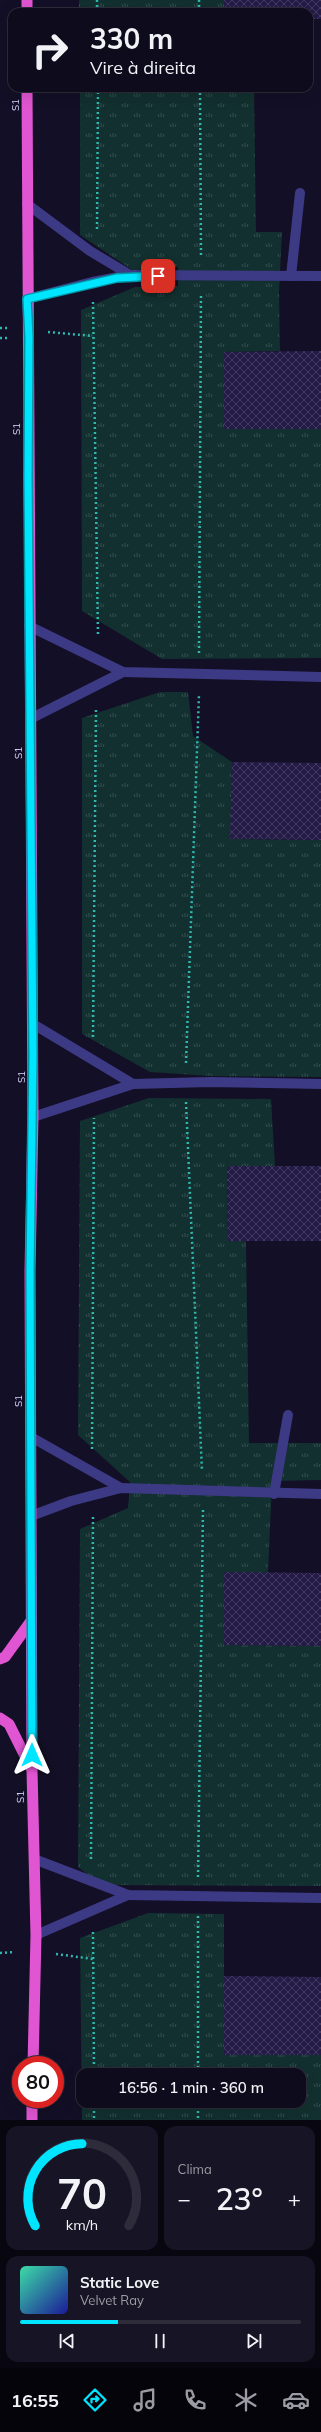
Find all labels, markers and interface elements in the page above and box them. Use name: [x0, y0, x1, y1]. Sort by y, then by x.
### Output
text: 330 m: [90, 21, 173, 56]
icon: right: [24, 24, 76, 76]
text: Vire à direita: [90, 56, 196, 79]
street label: S1: [9, 99, 22, 111]
pin: [141, 259, 175, 293]
icon: arrive: [147, 265, 169, 287]
street label: S1: [10, 423, 23, 435]
street label: S1: [12, 747, 25, 759]
street label: S1: [15, 1071, 28, 1083]
street label: S1: [12, 1395, 25, 1407]
position arrow: [11, 1734, 53, 1776]
street label: S1: [14, 1791, 27, 1803]
speed limit sign: 80: [12, 2056, 64, 2108]
text: 16:56 · 1 min · 360 m: [118, 2078, 264, 2097]
text: Clima: [178, 2161, 212, 2177]
text: 70: [57, 2167, 107, 2219]
text: 23°: [216, 2180, 263, 2218]
text: −: [178, 2185, 191, 2213]
text: +: [288, 2185, 301, 2213]
text: km/h: [66, 2216, 98, 2234]
text: Static Love: [80, 2273, 159, 2292]
text: Velvet Ray: [80, 2292, 144, 2308]
icon: previous: [56, 2330, 78, 2352]
icon: pause: [149, 2330, 171, 2352]
icon: next: [243, 2330, 265, 2352]
icon: directions: [81, 2386, 109, 2414]
icon: music: [131, 2386, 159, 2414]
icon: phone: [181, 2386, 209, 2414]
icon: climate: [232, 2386, 260, 2414]
icon: car: [282, 2386, 310, 2414]
text: 16:55: [11, 2389, 59, 2412]

